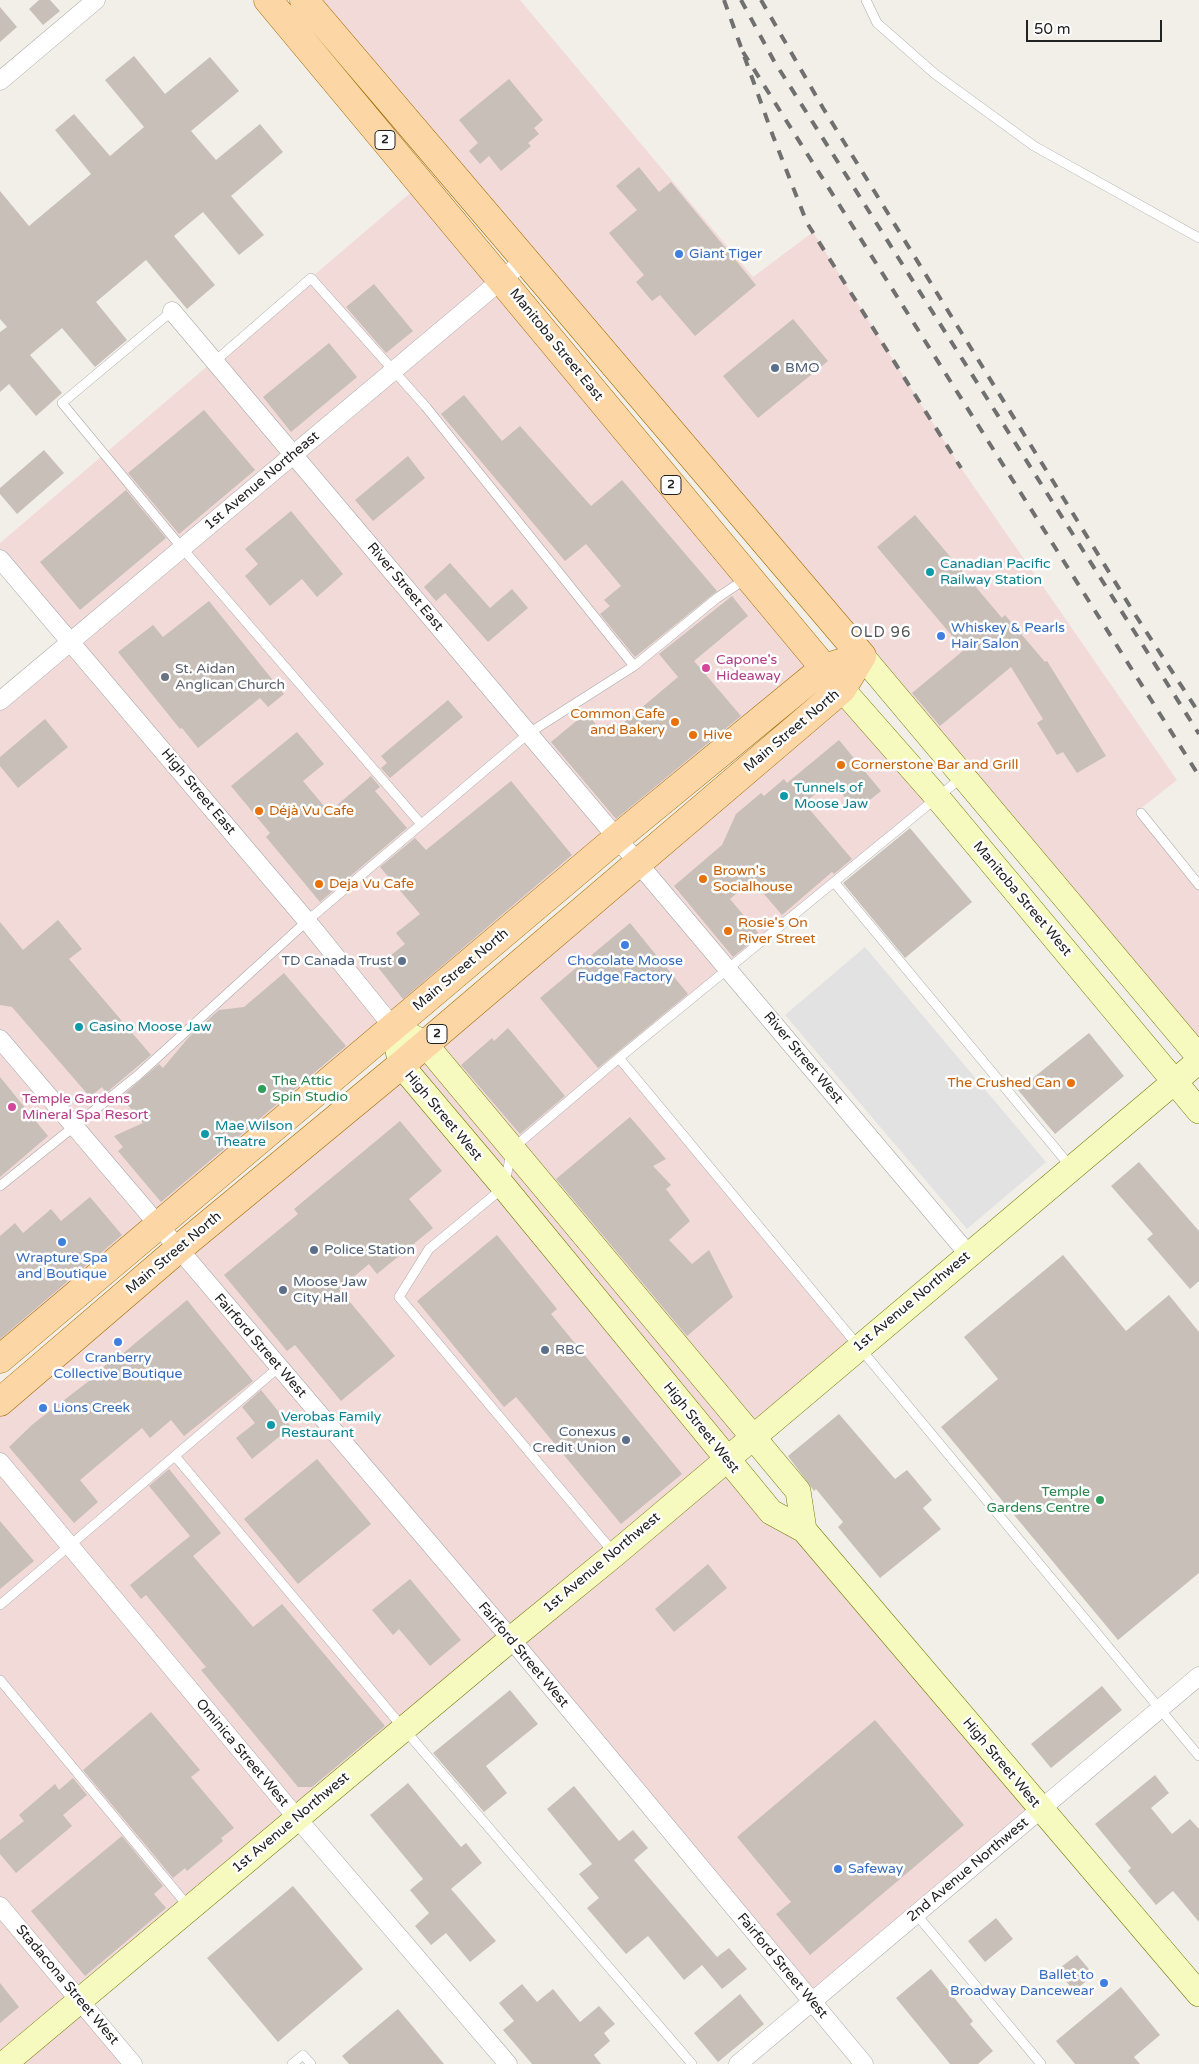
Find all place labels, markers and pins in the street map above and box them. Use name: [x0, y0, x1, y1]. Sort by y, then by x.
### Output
place label: Giant Tiger: [689, 246, 762, 262]
marker: Giant Tiger: [673, 248, 685, 260]
place label: BMO: [785, 360, 820, 376]
marker: BMO: [769, 362, 781, 374]
place label: Canadian Pacific Railway Station: [940, 556, 1051, 588]
marker: Canadian Pacific Railway Station: [924, 566, 936, 578]
place label: Whiskey & Pearls Hair Salon: [951, 620, 1065, 652]
marker: Whiskey & Pearls Hair Salon: [935, 630, 947, 642]
place label: Capone's Hideaway: [716, 652, 781, 684]
place label: St. Aidan Anglican Church: [175, 661, 285, 694]
marker: Capone's Hideaway: [700, 662, 712, 674]
marker: St. Aidan Anglican Church: [159, 671, 171, 683]
place label: Common Cafe and Bakery: [570, 706, 665, 739]
marker: Common Cafe and Bakery: [669, 716, 681, 728]
place label: Hive: [703, 727, 732, 743]
marker: Hive: [687, 729, 699, 741]
place label: Cornerstone Bar and Grill: [851, 757, 1019, 773]
marker: Cornerstone Bar and Grill: [835, 759, 847, 771]
place label: Tunnels of Moose Jaw: [794, 780, 868, 812]
marker: Tunnels of Moose Jaw: [778, 790, 790, 802]
place label: Déjà Vu Cafe: [269, 803, 354, 819]
marker: Déjà Vu Cafe: [253, 805, 265, 817]
place label: Brown's Socialhouse: [713, 863, 793, 896]
marker: Brown's Socialhouse: [697, 873, 709, 885]
place label: Deja Vu Cafe: [329, 876, 414, 892]
marker: Deja Vu Cafe: [313, 878, 325, 890]
place label: Rosie's On River Street: [738, 915, 816, 948]
marker: Rosie's On River Street: [722, 925, 734, 937]
marker: Chocolate Moose Fudge Factory: [619, 939, 631, 951]
place label: TD Canada Trust: [281, 953, 392, 969]
place label: Chocolate Moose Fudge Factory: [567, 953, 683, 986]
marker: TD Canada Trust: [396, 955, 408, 967]
place label: Casino Moose Jaw: [89, 1019, 211, 1035]
marker: Casino Moose Jaw: [73, 1021, 85, 1033]
place label: The Attic Spin Studio: [272, 1073, 348, 1106]
place label: The Crushed Can: [947, 1075, 1061, 1091]
marker: The Crushed Can: [1065, 1077, 1077, 1089]
marker: The Attic Spin Studio: [256, 1083, 268, 1095]
place label: Temple Gardens Mineral Spa Resort: [22, 1091, 148, 1124]
marker: Temple Gardens Mineral Spa Resort: [6, 1101, 18, 1113]
place label: Mae Wilson Theatre: [215, 1118, 293, 1150]
marker: Mae Wilson Theatre: [199, 1128, 211, 1140]
marker: Wrapture Spa and Boutique: [56, 1236, 68, 1248]
place label: Police Station: [324, 1242, 415, 1258]
marker: Police Station: [308, 1244, 320, 1256]
place label: Wrapture Spa and Boutique: [16, 1250, 108, 1282]
place label: Moose Jaw City Hall: [293, 1274, 367, 1306]
marker: Moose Jaw City Hall: [277, 1284, 289, 1296]
marker: Cranberry Collective Boutique: [112, 1336, 124, 1348]
place label: RBC: [555, 1342, 584, 1358]
marker: RBC: [539, 1344, 551, 1356]
place label: Cranberry Collective Boutique: [54, 1350, 182, 1382]
place label: Lions Creek: [53, 1400, 130, 1416]
marker: Lions Creek: [37, 1402, 49, 1414]
place label: Verobas Family Restaurant: [281, 1409, 381, 1441]
marker: Verobas Family Restaurant: [265, 1419, 277, 1431]
place label: Conexus Credit Union: [533, 1424, 616, 1456]
marker: Conexus Credit Union: [620, 1434, 632, 1446]
place label: Temple Gardens Centre: [987, 1484, 1090, 1516]
marker: Temple Gardens Centre: [1094, 1494, 1106, 1506]
place label: Safeway: [848, 1861, 903, 1877]
marker: Safeway: [832, 1863, 844, 1875]
place label: Ballet to Broadway Dancewear: [950, 1967, 1094, 2000]
marker: Ballet to Broadway Dancewear: [1098, 1977, 1110, 1989]

